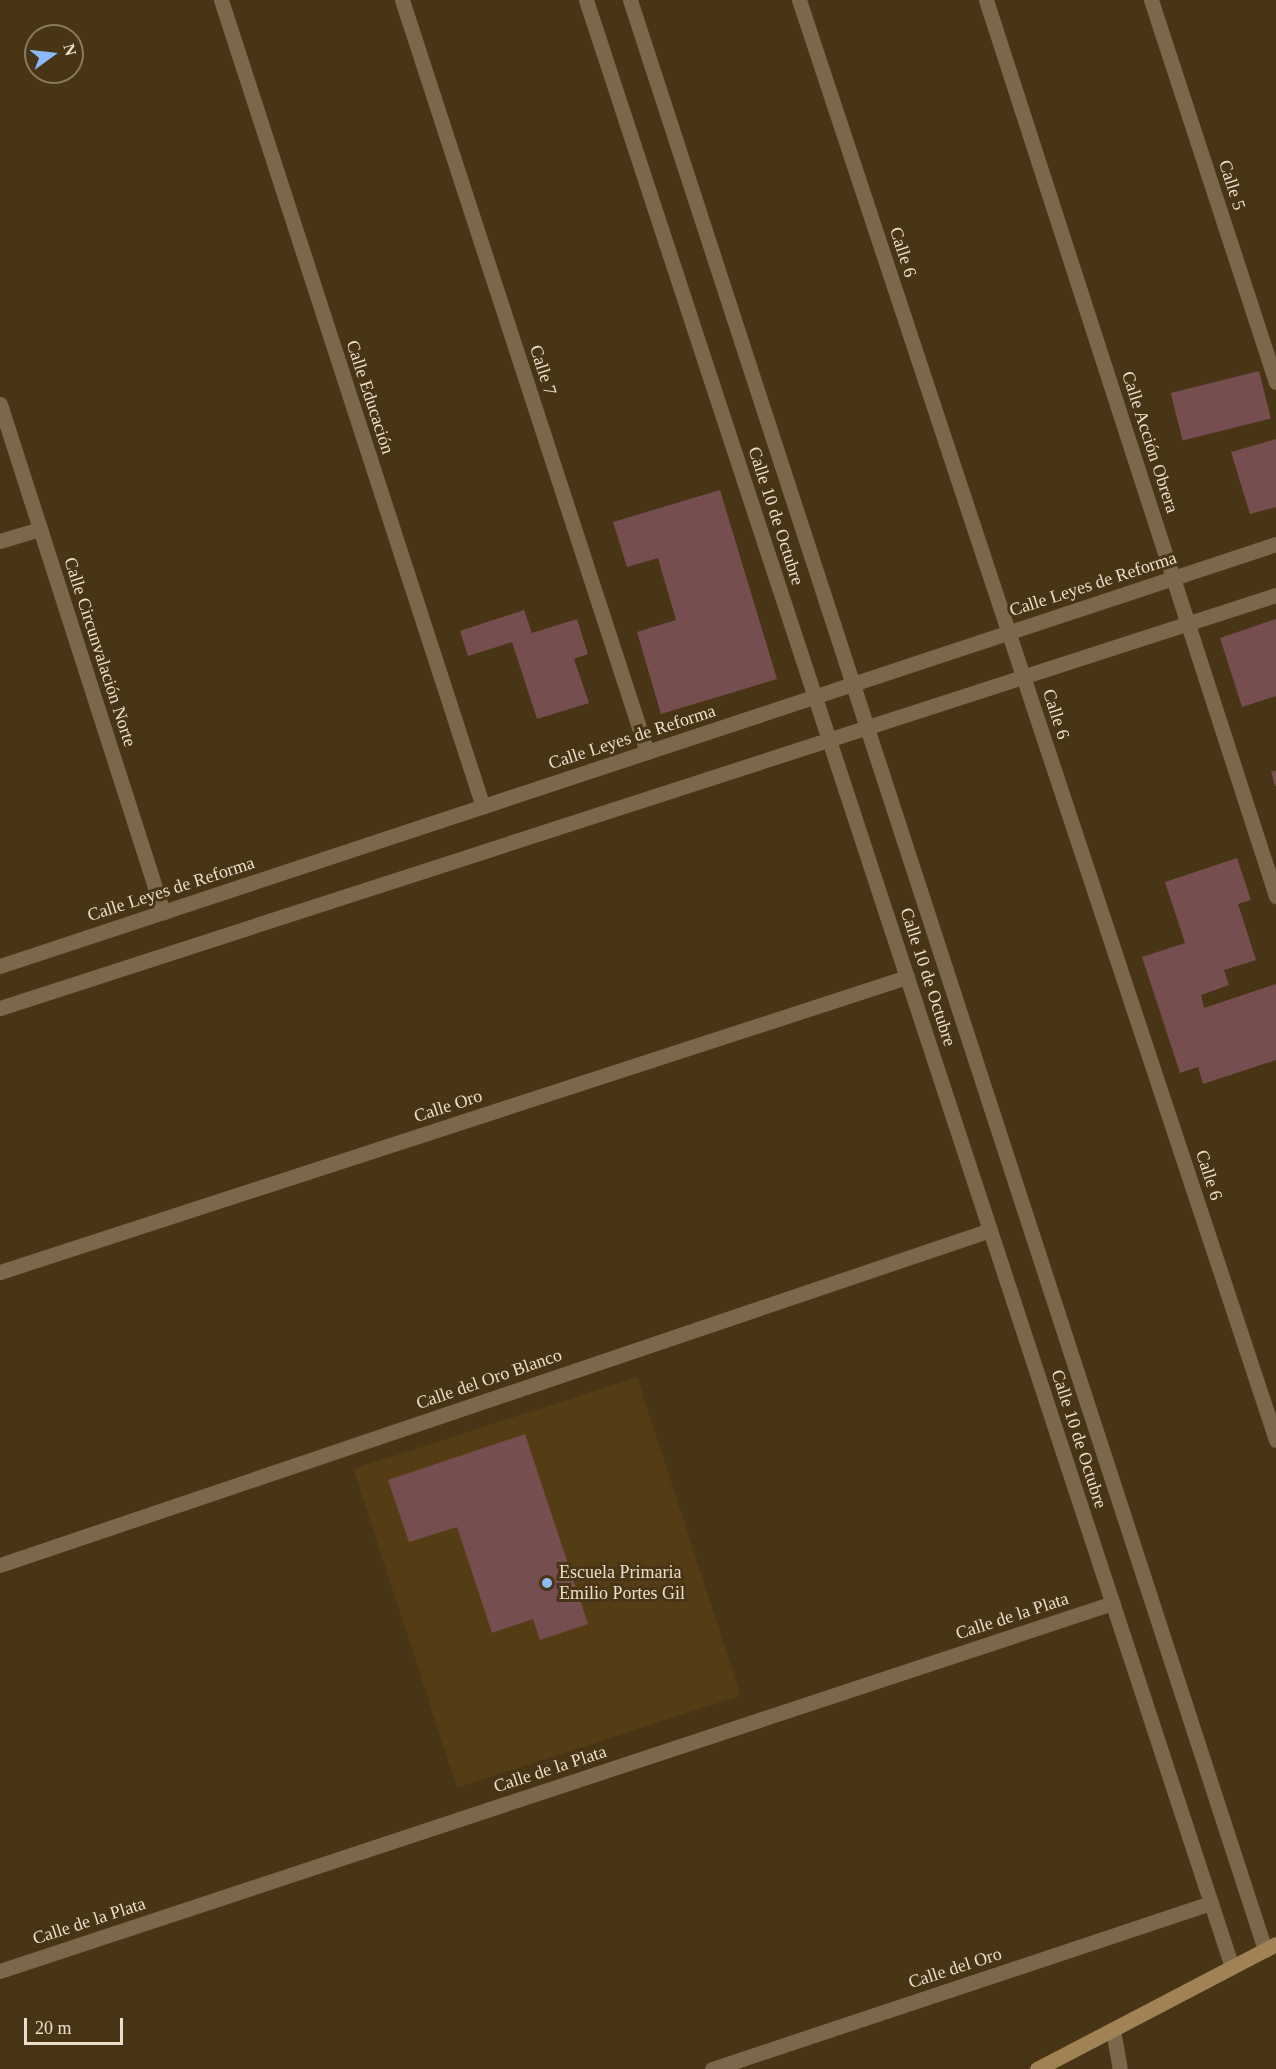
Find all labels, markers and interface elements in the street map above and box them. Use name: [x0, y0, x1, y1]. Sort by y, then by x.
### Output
north arrow: [24, 24, 84, 84]
text: N: [60, 42, 80, 58]
street label: Calle 5: [1214, 157, 1250, 213]
street label: Calle 6: [885, 224, 921, 280]
street label: Calle Educación: [341, 337, 399, 457]
street label: Calle 7: [525, 342, 561, 398]
street label: Calle Acción Obrera: [1117, 368, 1183, 516]
street label: Calle 10 de Octubre: [743, 444, 809, 588]
street label: Calle Leyes de Reforma: [1007, 547, 1179, 621]
street label: Calle Circunvalación Norte: [59, 555, 141, 749]
street label: Calle 6: [1038, 686, 1074, 742]
street label: Calle Leyes de Reforma: [546, 700, 718, 774]
street label: Calle Leyes de Reforma: [85, 852, 257, 926]
street label: Calle 10 de Octubre: [895, 905, 961, 1049]
street label: Calle Oro: [411, 1085, 485, 1127]
street label: Calle 6: [1191, 1147, 1227, 1203]
street label: Calle del Oro Blanco: [413, 1344, 565, 1414]
street label: Calle 10 de Octubre: [1046, 1367, 1112, 1511]
place label: Escuela Primaria Emilio Portes Gil: [559, 1562, 685, 1604]
marker: Escuela Primaria Emilio Portes Gil: [540, 1576, 554, 1590]
street label: Calle de la Plata: [953, 1588, 1071, 1644]
street label: Calle de la Plata: [491, 1741, 609, 1797]
street label: Calle de la Plata: [30, 1893, 148, 1949]
street label: Calle del Oro: [906, 1943, 1004, 1993]
scale bar: [27, 2006, 126, 2044]
text: 20 m: [35, 2018, 72, 2038]

